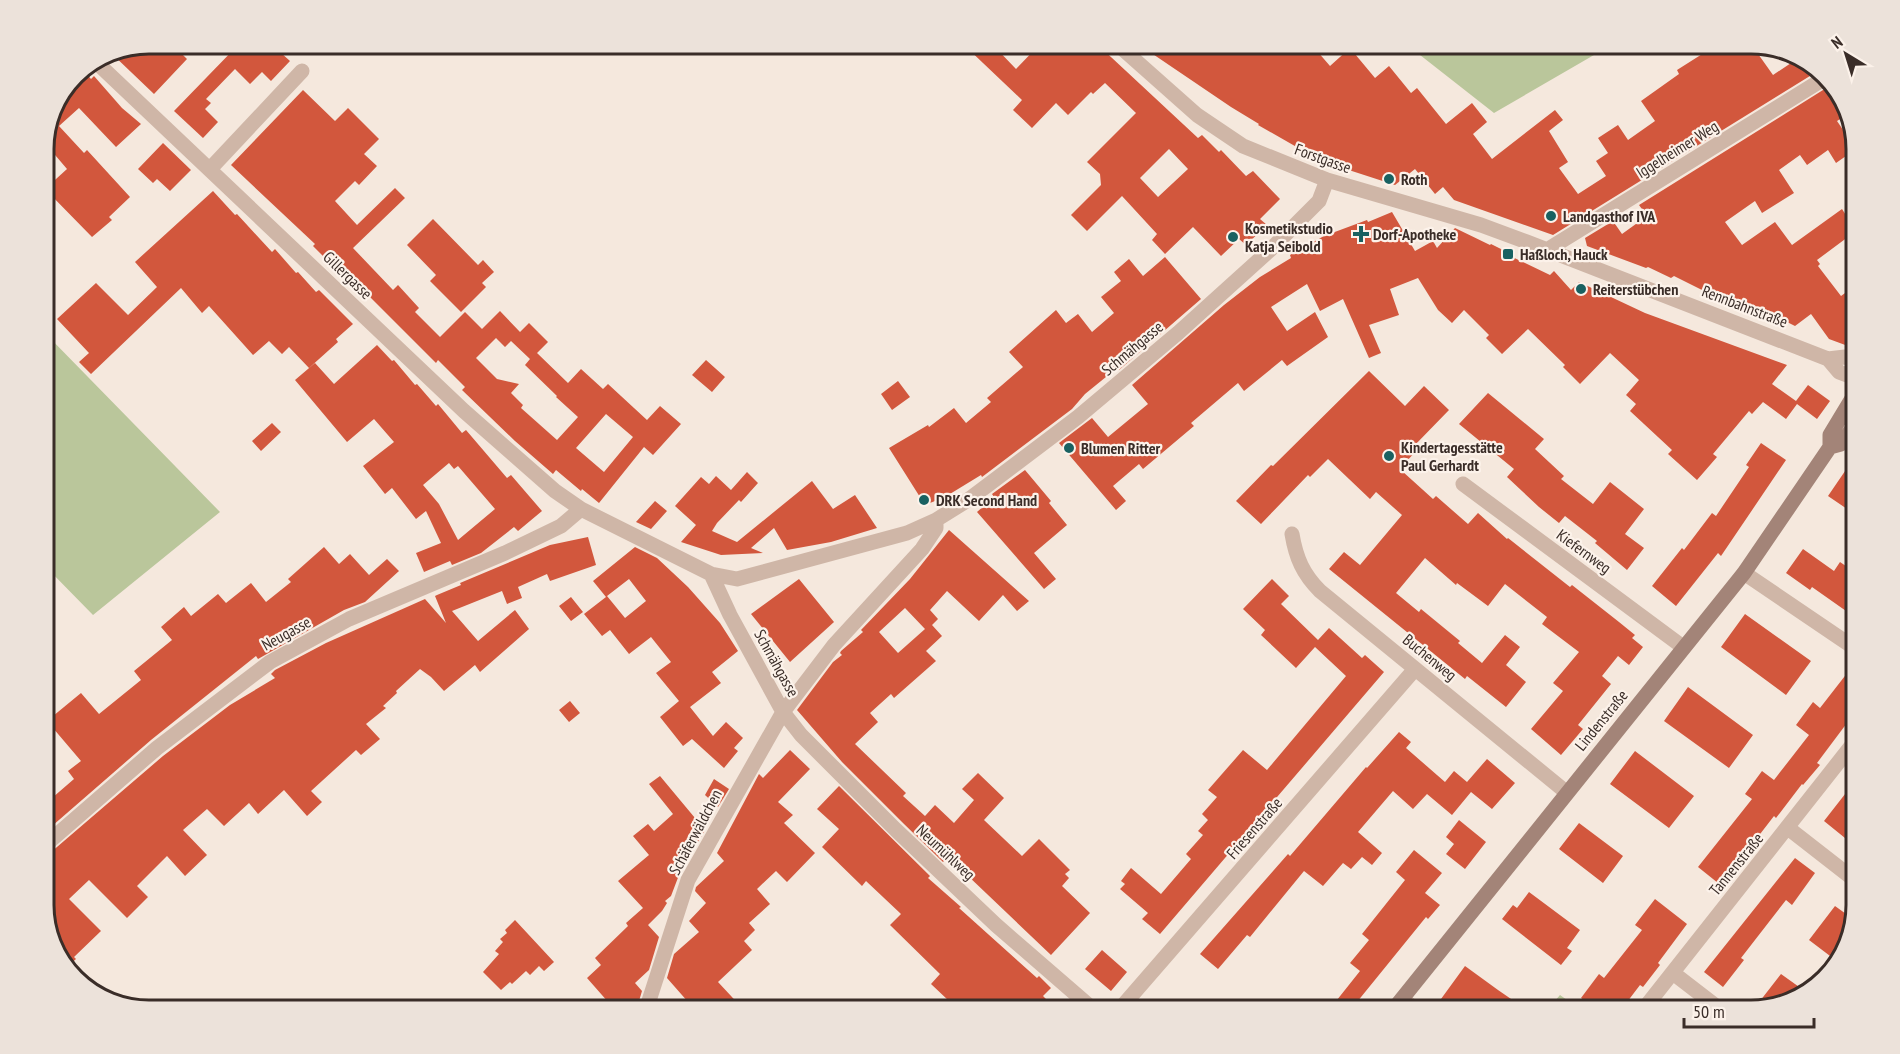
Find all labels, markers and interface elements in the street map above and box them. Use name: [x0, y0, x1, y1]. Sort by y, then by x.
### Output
north arrow: [1816, 24, 1876, 84]
text: N: [1827, 32, 1846, 53]
street label: Iggelheimer Weg: [1632, 116, 1722, 182]
street label: Forstgasse: [1292, 139, 1354, 177]
place label: Roth: [1401, 169, 1427, 189]
marker: Roth: [1382, 172, 1396, 186]
place label: Landgasthof IVA: [1563, 206, 1656, 226]
marker: Landgasthof IVA: [1544, 209, 1558, 223]
place label: Kosmetikstudio Katja Seibold: [1245, 218, 1333, 256]
place label: Dorf-Apotheke: [1373, 224, 1456, 244]
marker: Dorf-Apotheke: [1354, 227, 1368, 241]
marker: Kosmetikstudio Katja Seibold: [1226, 230, 1240, 244]
place label: Haßloch, Hauck: [1520, 244, 1608, 264]
street label: Gillergasse: [319, 247, 377, 303]
marker: Haßloch, Hauck: [1501, 247, 1515, 261]
place label: Reiterstübchen: [1593, 279, 1678, 299]
street label: Rennbahnstraße: [1699, 281, 1791, 331]
marker: Reiterstübchen: [1574, 282, 1588, 296]
street label: Schmähgasse: [1097, 316, 1167, 380]
place label: Kindertagesstätte Paul Gerhardt: [1401, 437, 1503, 475]
place label: Blumen Ritter: [1081, 438, 1160, 458]
marker: Blumen Ritter: [1062, 441, 1076, 455]
marker: Kindertagesstätte Paul Gerhardt: [1382, 449, 1396, 463]
place label: DRK Second Hand: [936, 490, 1037, 510]
marker: DRK Second Hand: [917, 493, 931, 507]
street label: Kiefernweg: [1553, 524, 1615, 578]
street label: Neugasse: [258, 611, 314, 655]
street label: Schmähgasse: [750, 626, 804, 700]
street label: Buchenweg: [1399, 629, 1461, 685]
street label: Lindenstraße: [1570, 685, 1632, 755]
street label: Schäferwäldchen: [664, 786, 726, 878]
street label: Friesenstraße: [1222, 793, 1286, 863]
street label: Neumühlweg: [912, 820, 980, 884]
street label: Tannenstraße: [1705, 829, 1767, 899]
scale bar: [1684, 991, 1814, 1029]
text: 50 m: [1693, 1000, 1725, 1023]

